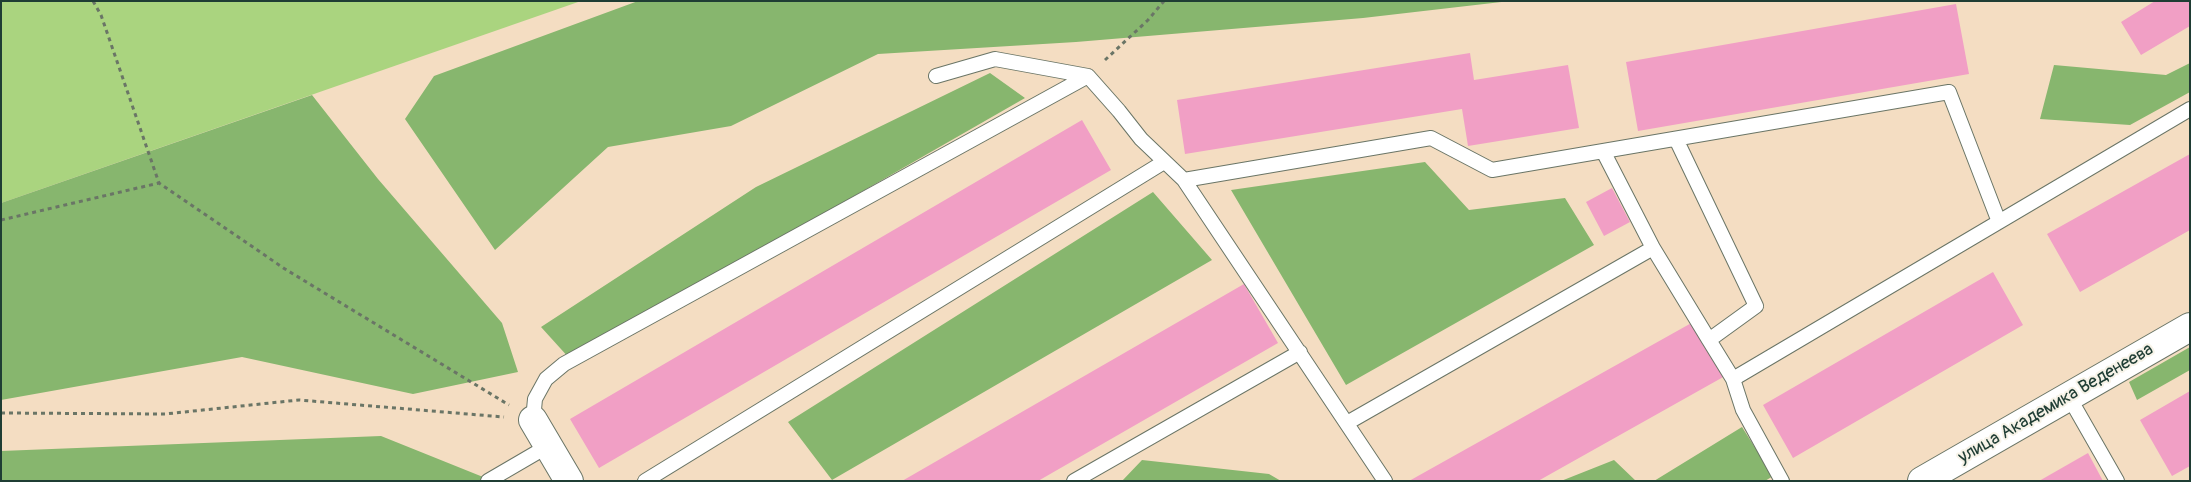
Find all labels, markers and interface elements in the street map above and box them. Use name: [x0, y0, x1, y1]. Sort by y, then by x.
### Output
street label: улица Академика Веденеева: [1955, 339, 2157, 469]

